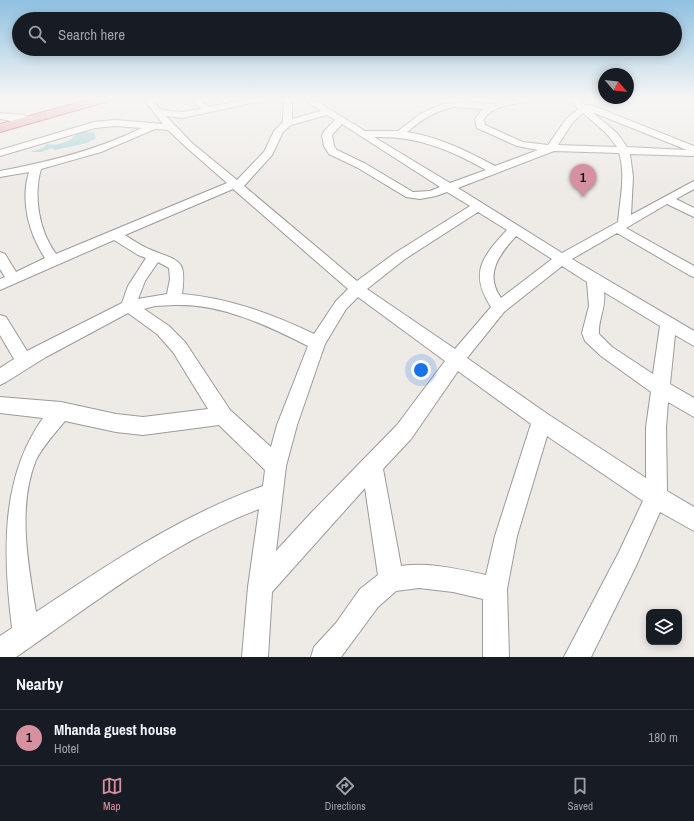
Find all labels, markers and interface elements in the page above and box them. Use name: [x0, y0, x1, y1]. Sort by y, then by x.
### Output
search box: [12, 12, 682, 56]
icon: search: [26, 23, 48, 45]
text: Search here: [58, 24, 125, 45]
north arrow: [598, 68, 634, 104]
pin: 1: [570, 164, 596, 197]
your location: [411, 360, 431, 380]
map controls: [646, 609, 682, 645]
button: layers: [646, 609, 682, 645]
text: Nearby: [16, 672, 63, 695]
text: Mhanda guest house: [54, 719, 176, 740]
text: 1: [26, 729, 32, 746]
text: 180 m: [648, 729, 678, 746]
text: Hotel: [54, 740, 79, 757]
tab: Map: [101, 775, 123, 813]
tab: Directions: [325, 775, 366, 813]
tab: Saved: [568, 775, 593, 813]

